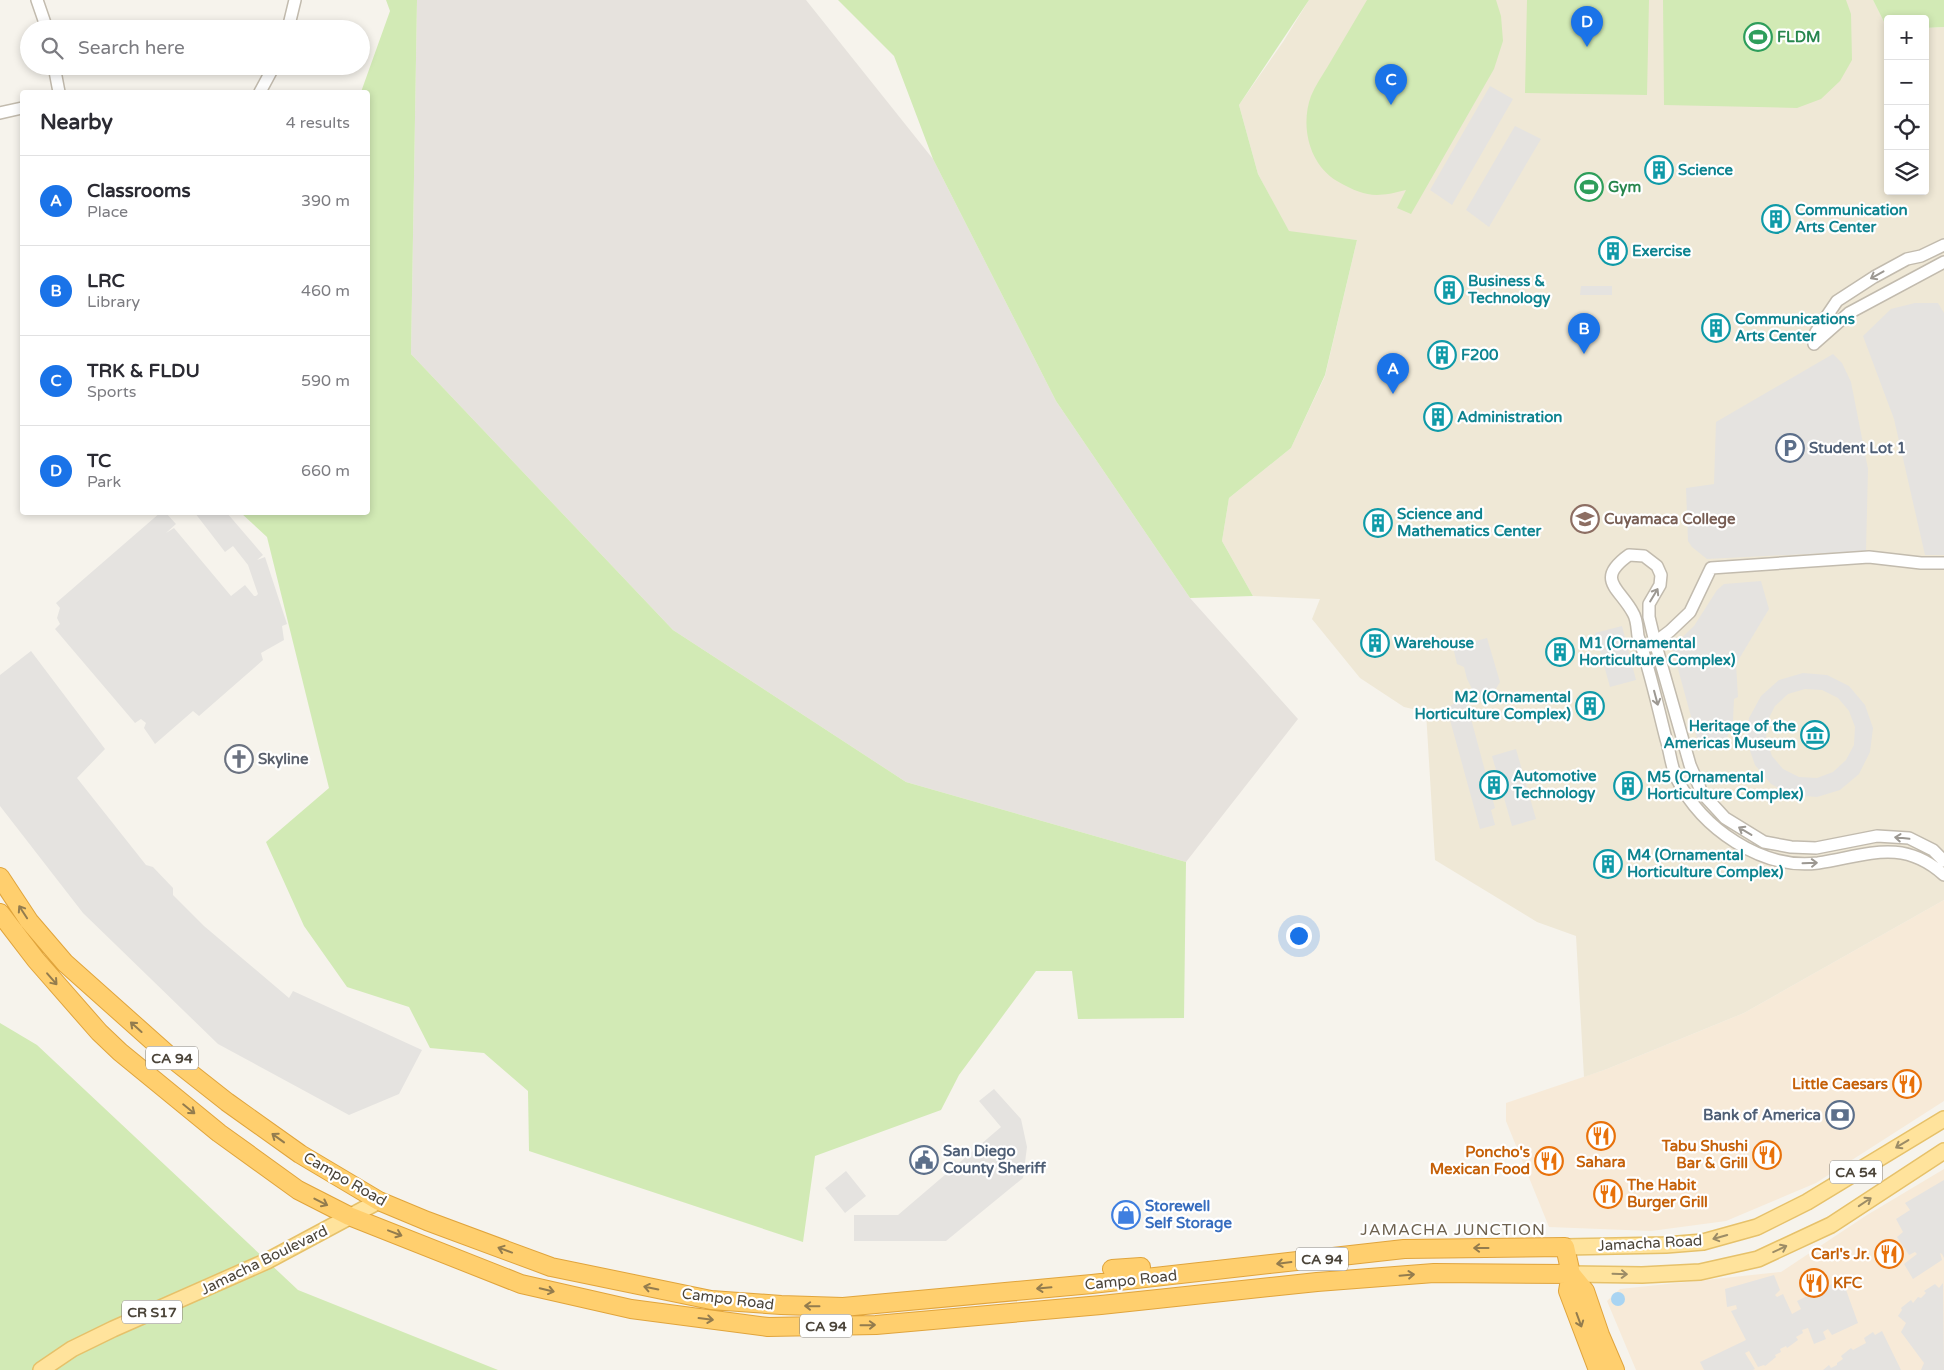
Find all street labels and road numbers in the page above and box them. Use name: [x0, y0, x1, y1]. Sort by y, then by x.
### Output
road number: CA 94: [146, 1046, 198, 1070]
street label: Campo Road: [300, 1148, 390, 1210]
road number: CA 54: [1830, 1160, 1882, 1184]
street label: Jamacha Boulevard: [198, 1221, 330, 1299]
street label: Jamacha Road: [1597, 1231, 1703, 1255]
road number: CA 94: [1296, 1248, 1348, 1270]
street label: Campo Road: [1084, 1266, 1178, 1294]
street label: Campo Road: [681, 1284, 775, 1314]
road number: CR S17: [122, 1300, 182, 1324]
road number: CA 94: [800, 1314, 852, 1338]

